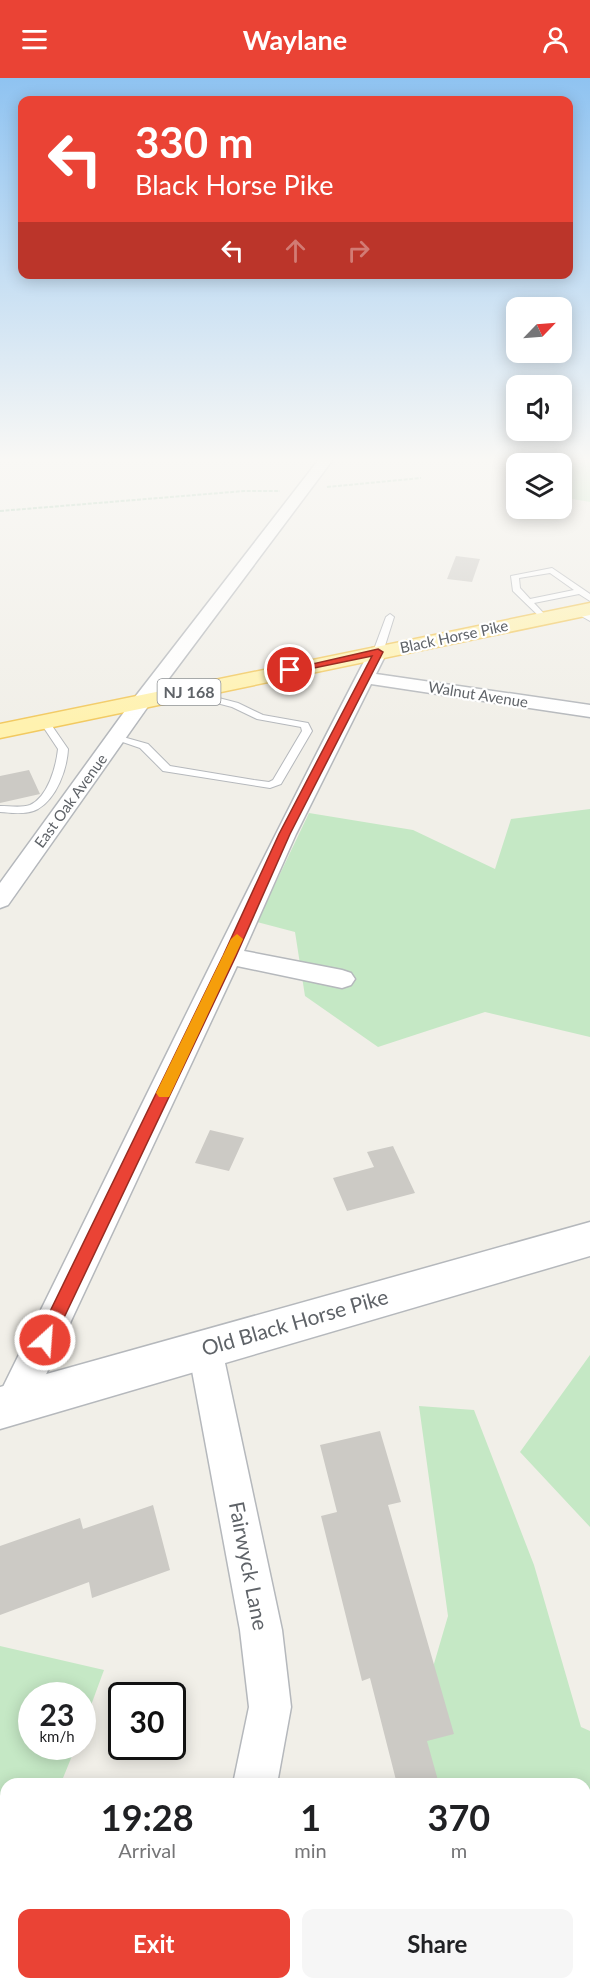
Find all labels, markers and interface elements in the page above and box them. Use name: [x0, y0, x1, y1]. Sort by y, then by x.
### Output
icon: menu: [18, 23, 51, 56]
text: Waylane: [243, 23, 347, 56]
icon: person: [539, 23, 572, 56]
text: 330 m: [135, 117, 253, 167]
icon: left: [36, 120, 114, 198]
text: Black Horse Pike: [135, 168, 333, 201]
icon: left: [216, 234, 249, 267]
icon: ahead: [279, 234, 312, 267]
icon: right: [342, 234, 375, 267]
north arrow: [506, 297, 572, 363]
map controls: [506, 297, 572, 519]
button: sound: [506, 375, 572, 441]
button: layers: [506, 453, 572, 519]
street label: Black Horse Pike: [398, 616, 510, 656]
pin: [264, 644, 315, 695]
icon: arrive: [273, 653, 306, 686]
street label: Walnut Avenue: [427, 677, 529, 711]
road number: NJ 168: [158, 679, 220, 705]
street label: East Oak Avenue: [30, 750, 110, 851]
street label: Old Black Horse Pike: [198, 1283, 391, 1360]
position arrow: [13, 1308, 77, 1372]
street label: Fairwyck Lane: [225, 1499, 274, 1632]
speed limit sign: 30: [108, 1682, 186, 1760]
text: 23: [40, 1696, 74, 1732]
text: km/h: [39, 1727, 75, 1745]
text: 19:28: [101, 1795, 194, 1839]
text: 1: [300, 1795, 321, 1839]
text: 370: [428, 1795, 490, 1839]
text: Arrival: [118, 1838, 176, 1862]
text: min: [294, 1838, 327, 1862]
text: m: [451, 1838, 467, 1862]
button: Exit: [18, 1909, 290, 1978]
button: Share: [302, 1909, 573, 1978]

